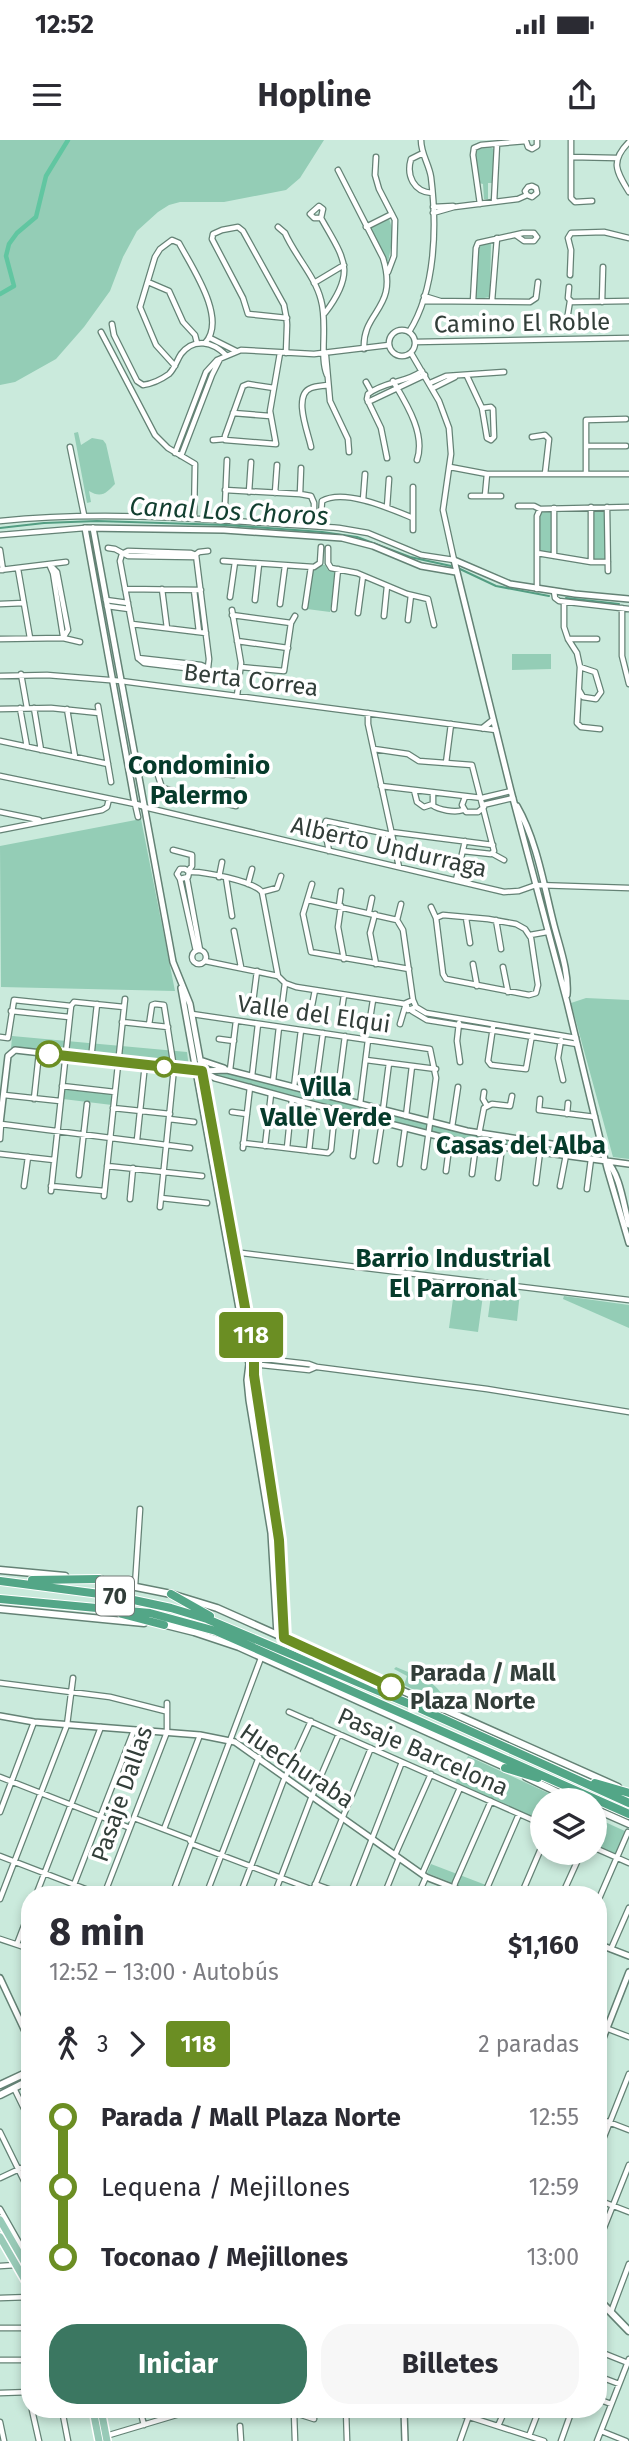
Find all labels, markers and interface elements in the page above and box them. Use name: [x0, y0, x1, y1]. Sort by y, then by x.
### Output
text: 12:52: [35, 9, 94, 40]
icon: menu: [28, 76, 66, 114]
text: Hopline: [258, 76, 371, 114]
icon: share: [563, 76, 601, 114]
street label: Camino El Roble: [434, 307, 610, 339]
water label: Canal Los Choros: [129, 491, 329, 532]
street label: Berta Correa: [182, 658, 320, 702]
district label: Condominio Palermo: [128, 750, 270, 811]
street label: Alberto Undurraga: [288, 811, 490, 883]
street label: Valle del Elqui: [236, 989, 392, 1039]
unlabelled marker: [36, 1041, 62, 1067]
unlabelled marker: [154, 1057, 174, 1077]
district label: Villa Valle Verde: [259, 1072, 392, 1133]
district label: Casas del Alba: [436, 1130, 606, 1161]
district label: Barrio Industrial El Parronal: [356, 1243, 551, 1304]
line badge: 118: [211, 1312, 291, 1358]
text: 118: [233, 1321, 269, 1349]
road number: 70: [96, 1576, 134, 1616]
place label: Parada / Mall Plaza Norte: [410, 1659, 557, 1715]
marker: Parada / Mall Plaza Norte: [378, 1674, 404, 1700]
street label: Pasaje Barcelona: [333, 1702, 513, 1802]
street label: Huechuraba: [235, 1718, 359, 1814]
street label: Pasaje Dallas: [86, 1723, 158, 1865]
map controls: [530, 1788, 607, 1865]
button: layers: [530, 1788, 607, 1865]
text: 8 min: [49, 1909, 145, 1955]
text: $1,160: [508, 1930, 579, 1961]
text: 12:52 – 13:00 · Autobús: [49, 1958, 279, 1986]
icon: walk: [49, 2025, 87, 2063]
icon: forward: [118, 2025, 156, 2063]
text: 3: [97, 2030, 108, 2058]
text: 118: [180, 2030, 216, 2058]
text: 2 paradas: [478, 2030, 579, 2058]
text: Parada / Mall Plaza Norte: [101, 2102, 401, 2133]
text: 12:55: [529, 2103, 579, 2131]
text: Lequena / Mejillones: [101, 2172, 350, 2203]
text: 12:59: [529, 2173, 579, 2201]
text: Toconao / Mejillones: [101, 2242, 348, 2273]
text: 13:00: [526, 2243, 579, 2271]
button: Iniciar: [49, 2324, 307, 2404]
button: Billetes: [321, 2324, 579, 2404]

